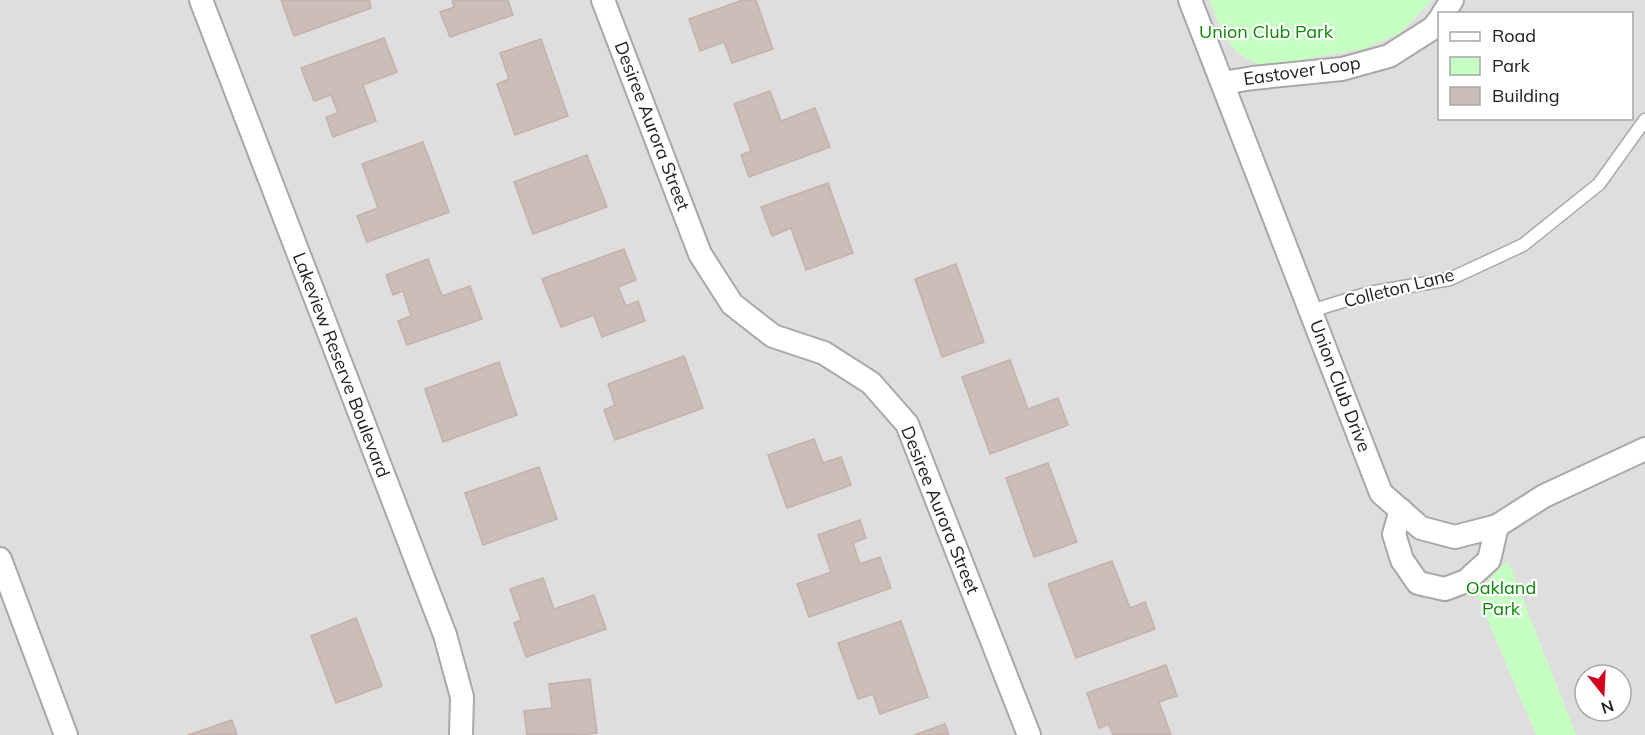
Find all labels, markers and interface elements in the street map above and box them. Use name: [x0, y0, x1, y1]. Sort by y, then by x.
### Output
legend: [1438, 12, 1633, 120]
park label: Union Club Park: [1199, 20, 1334, 43]
text: Road: [1492, 24, 1536, 47]
street label: Desiree Aurora Street: [610, 38, 695, 214]
street label: Eastover Loop: [1242, 51, 1362, 90]
text: Park: [1492, 54, 1531, 77]
text: Building: [1492, 84, 1560, 107]
street label: Lakeview Reserve Boulevard: [288, 249, 395, 481]
street label: Colleton Lane: [1341, 263, 1456, 312]
street label: Union Club Drive: [1305, 317, 1376, 455]
street label: Desiree Aurora Street: [896, 422, 985, 597]
park label: Oakland Park: [1466, 576, 1536, 620]
north arrow: [1573, 663, 1633, 723]
text: N: [1599, 696, 1616, 719]

